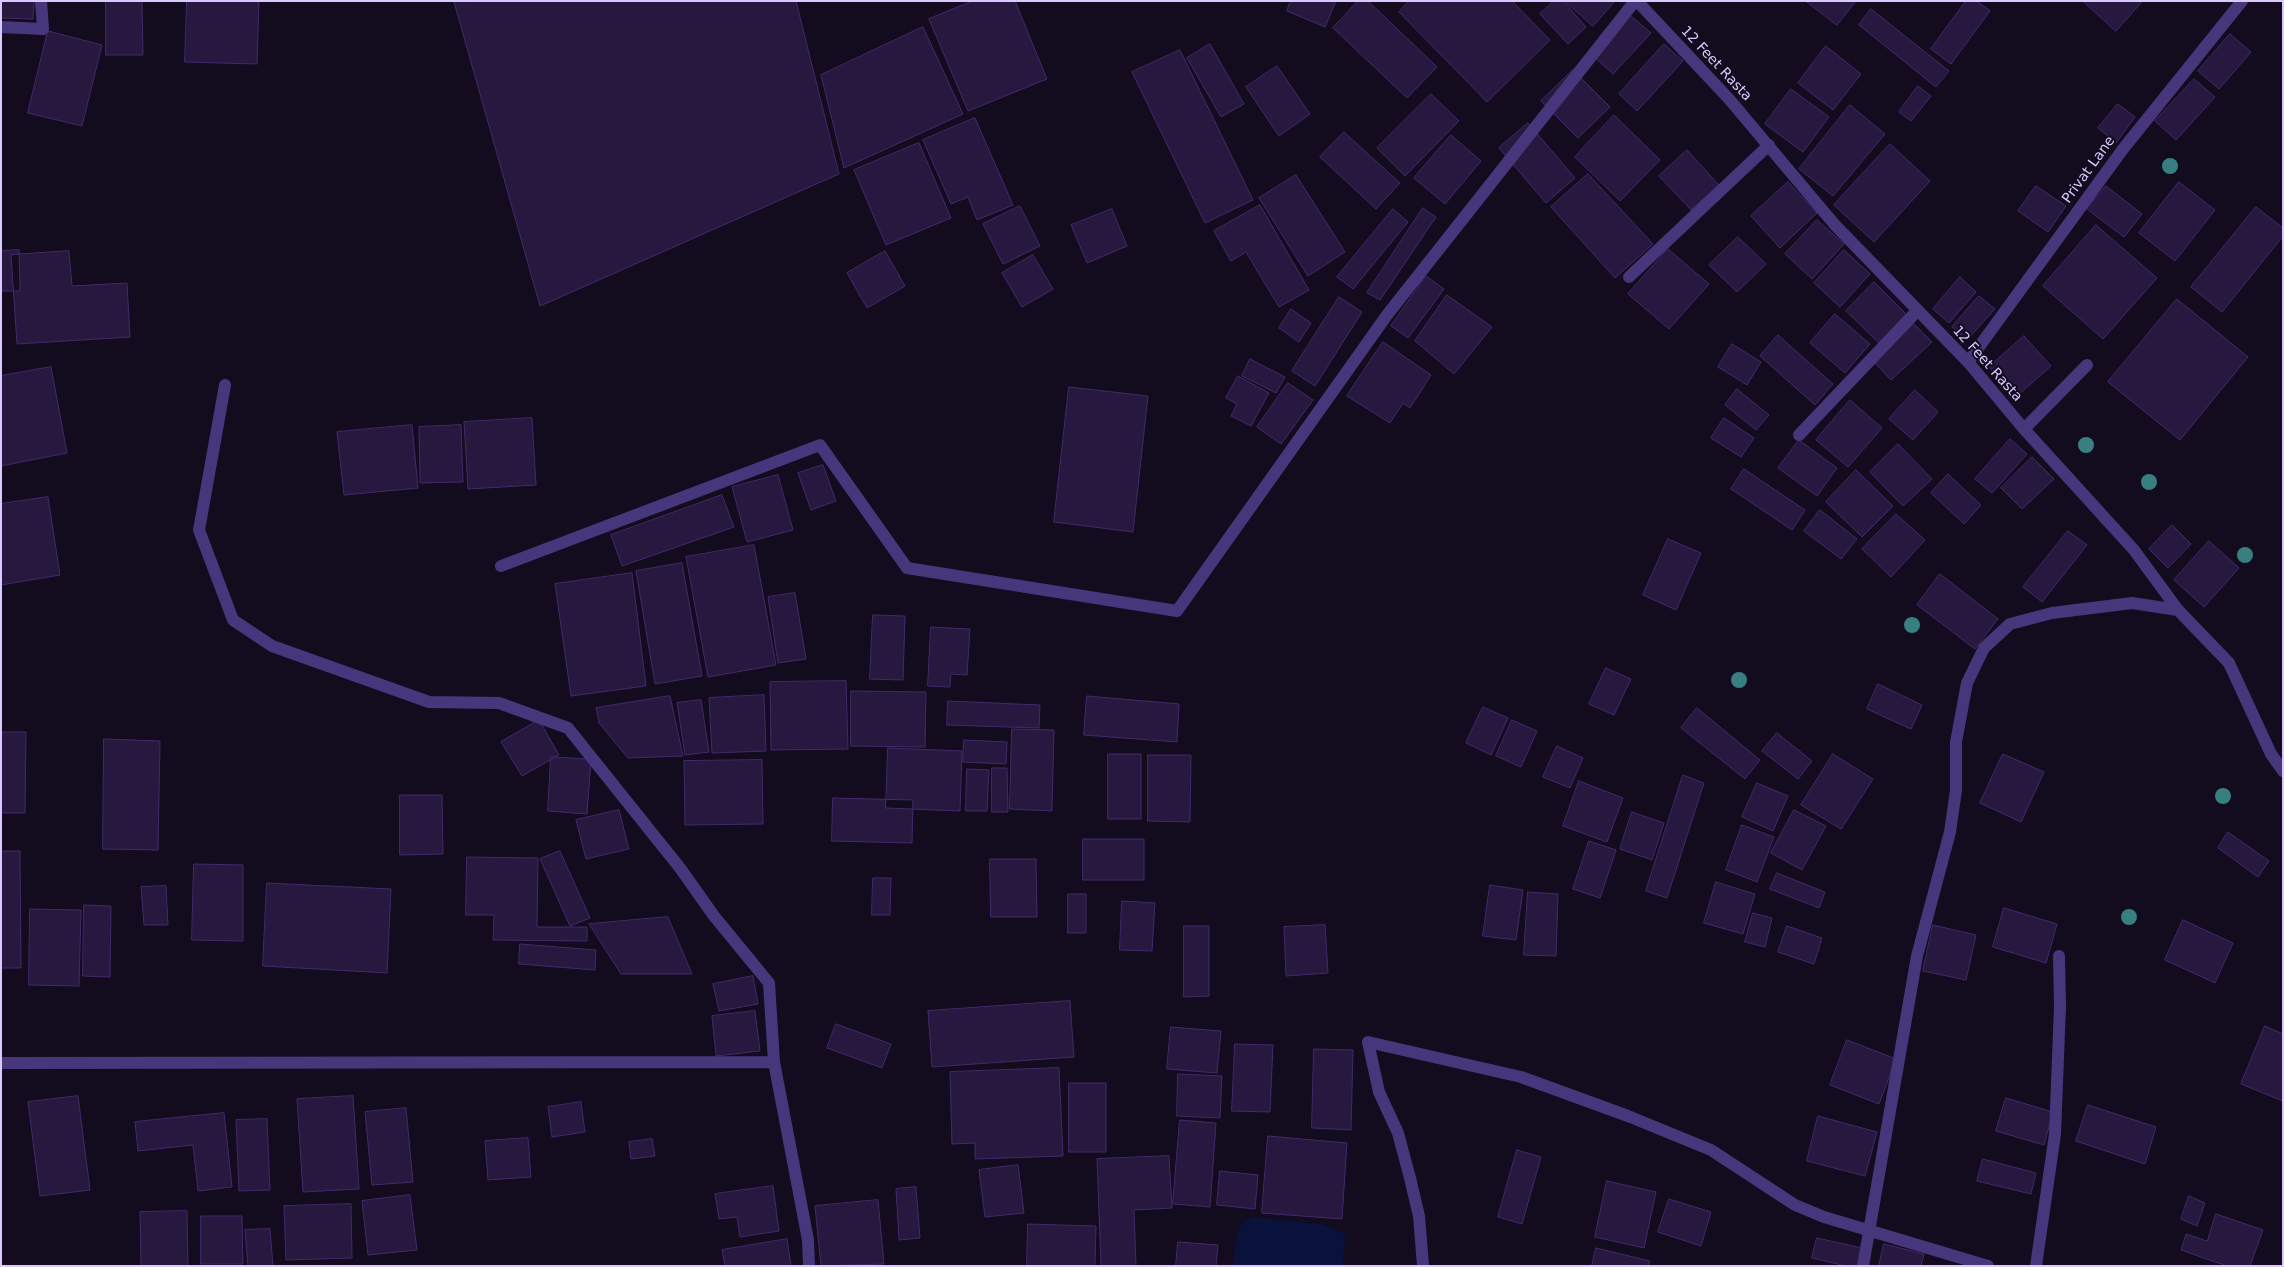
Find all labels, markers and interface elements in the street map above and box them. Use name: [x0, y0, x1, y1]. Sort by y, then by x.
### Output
street label: 12 Feet Rasta: [1677, 23, 1755, 105]
street label: Privat Lane: [2059, 133, 2119, 207]
street label: 12 Feet Rasta: [1949, 323, 2025, 405]

